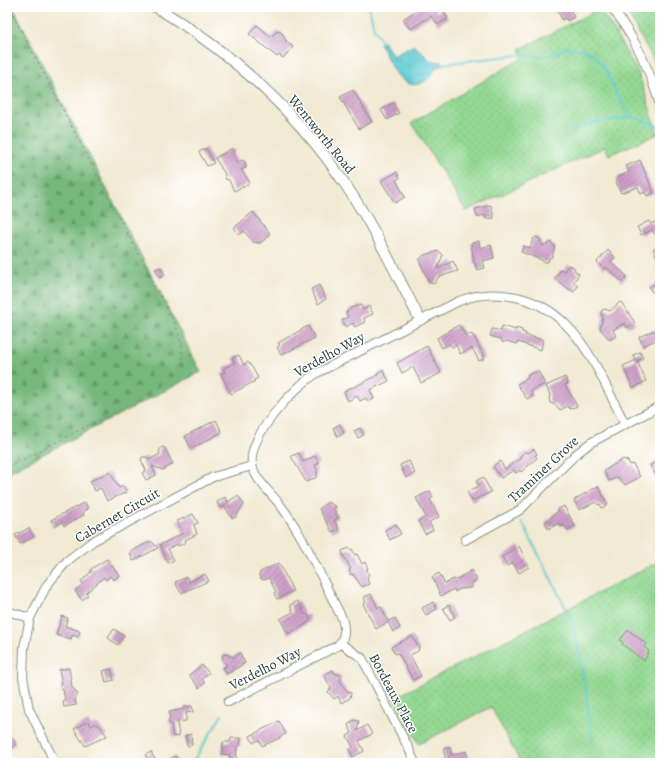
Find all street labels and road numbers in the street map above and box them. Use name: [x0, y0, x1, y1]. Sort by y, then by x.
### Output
street label: Wentworth Road: [283, 90, 360, 178]
street label: Verdelho Way: [290, 327, 369, 382]
street label: Traminer Grove: [504, 432, 583, 507]
street label: Cabernet Circuit: [71, 483, 164, 547]
street label: Verdelho Way: [225, 642, 305, 695]
street label: Bordeaux Place: [365, 650, 422, 736]

